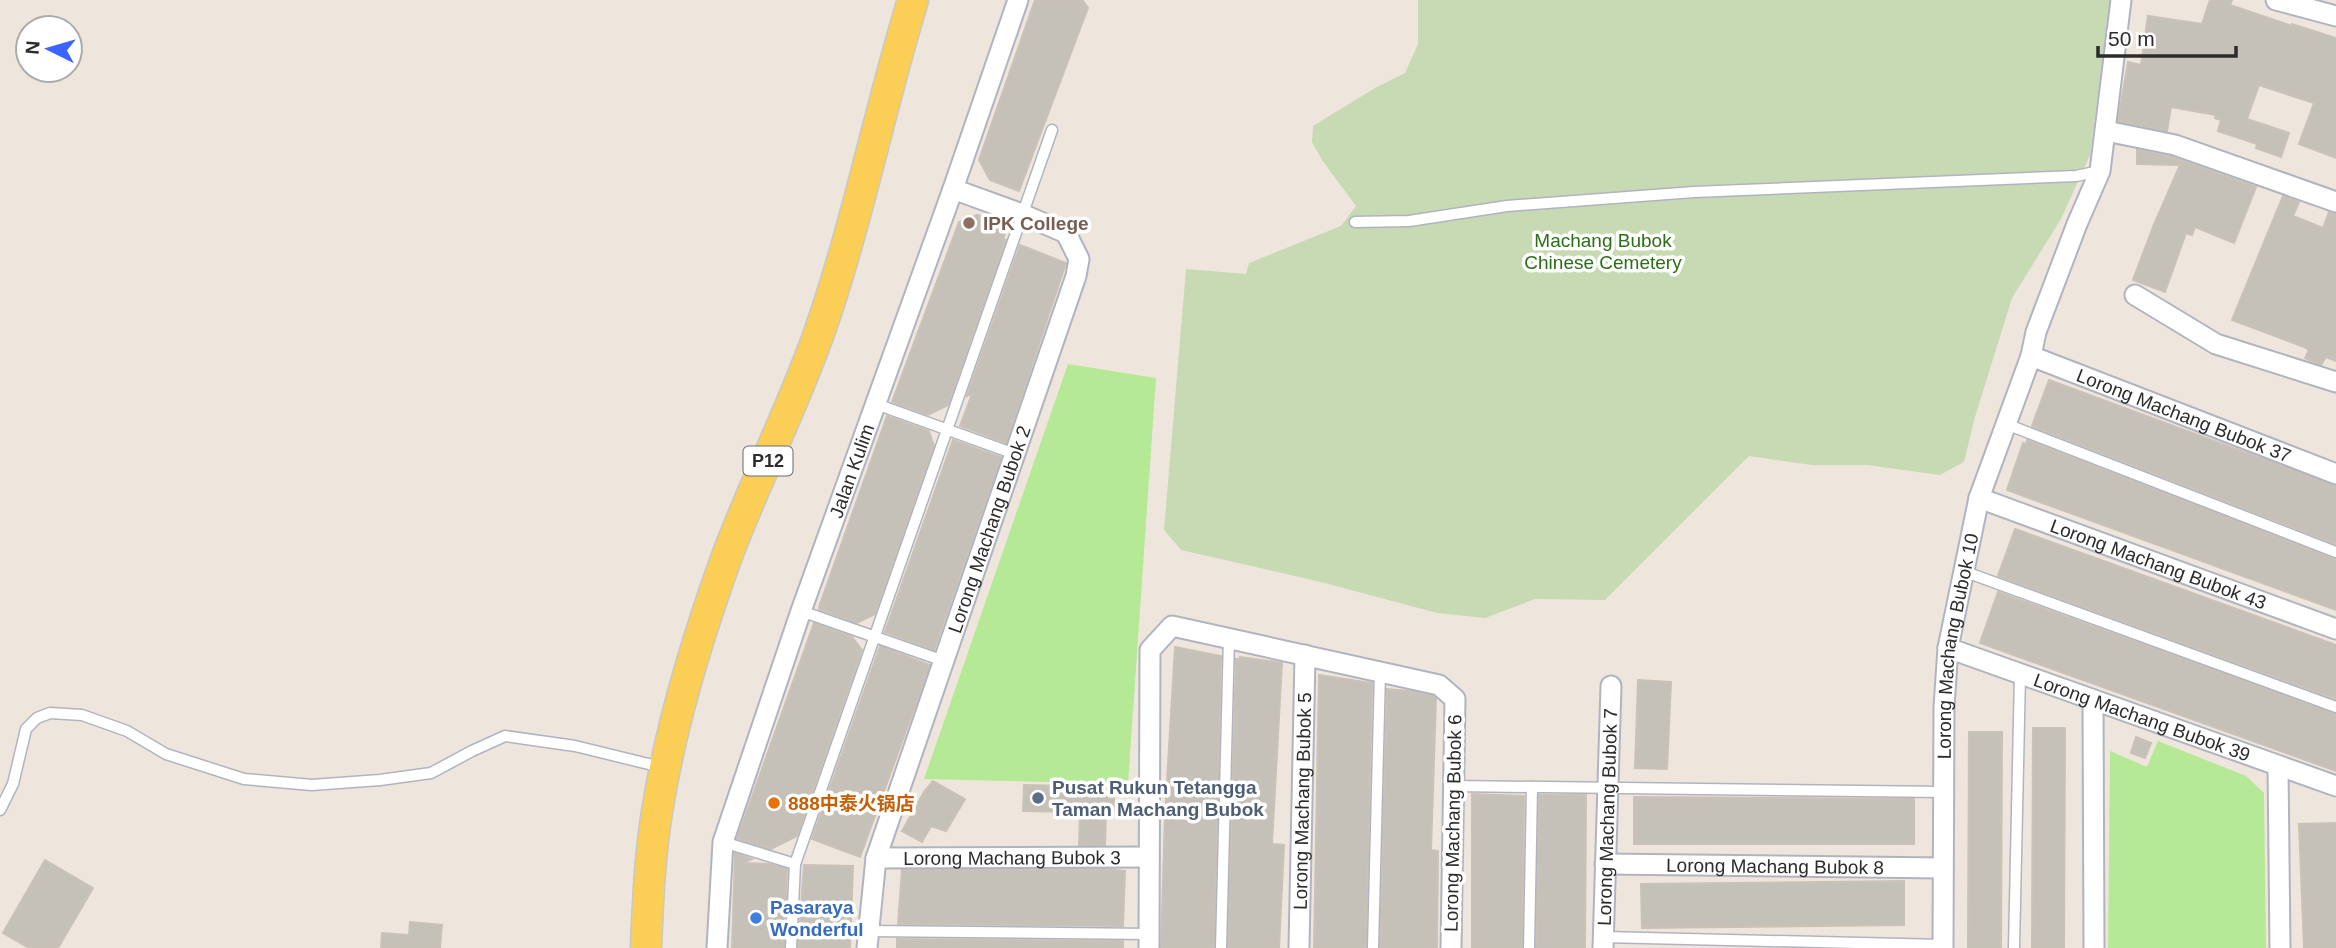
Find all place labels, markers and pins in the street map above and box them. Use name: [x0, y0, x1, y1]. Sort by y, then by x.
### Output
place label: IPK College: [983, 213, 1089, 234]
marker: IPK College: [961, 215, 977, 231]
place label: Pusat Rukun Tetangga Taman Machang Bubok: [1052, 777, 1264, 820]
marker: Pusat Rukun Tetangga Taman Machang Bubok: [1030, 790, 1046, 806]
place label: 888中泰火锅店: [788, 793, 915, 814]
marker: 888中泰火锅店: [766, 795, 782, 811]
place label: Pasaraya Wonderful: [770, 897, 864, 940]
marker: Pasaraya Wonderful: [748, 910, 764, 926]

